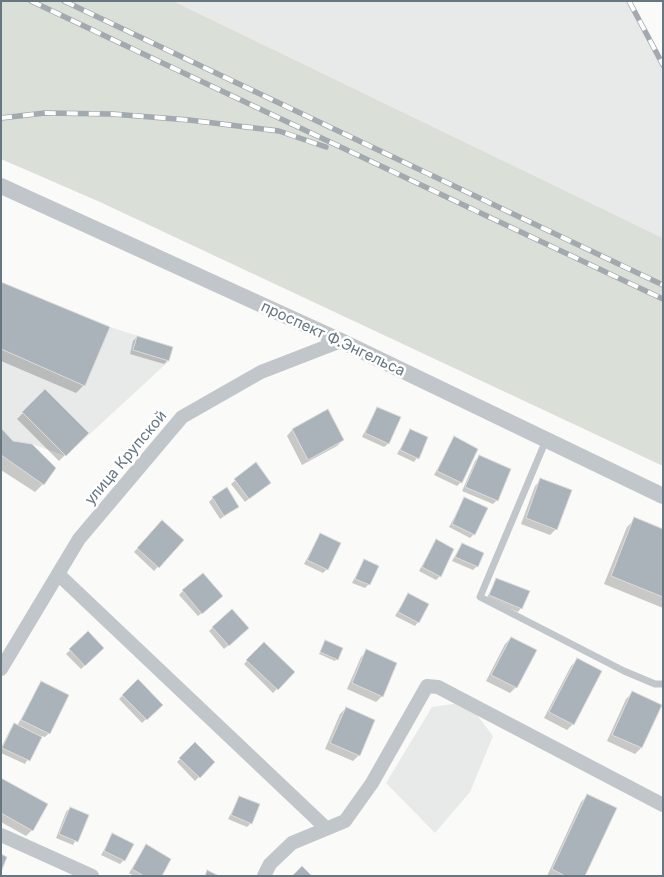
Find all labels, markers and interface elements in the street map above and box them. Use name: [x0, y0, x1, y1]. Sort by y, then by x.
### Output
street label: проспект Ф.Энгельса: [258, 298, 408, 380]
street label: улица Крупской: [81, 407, 171, 509]

